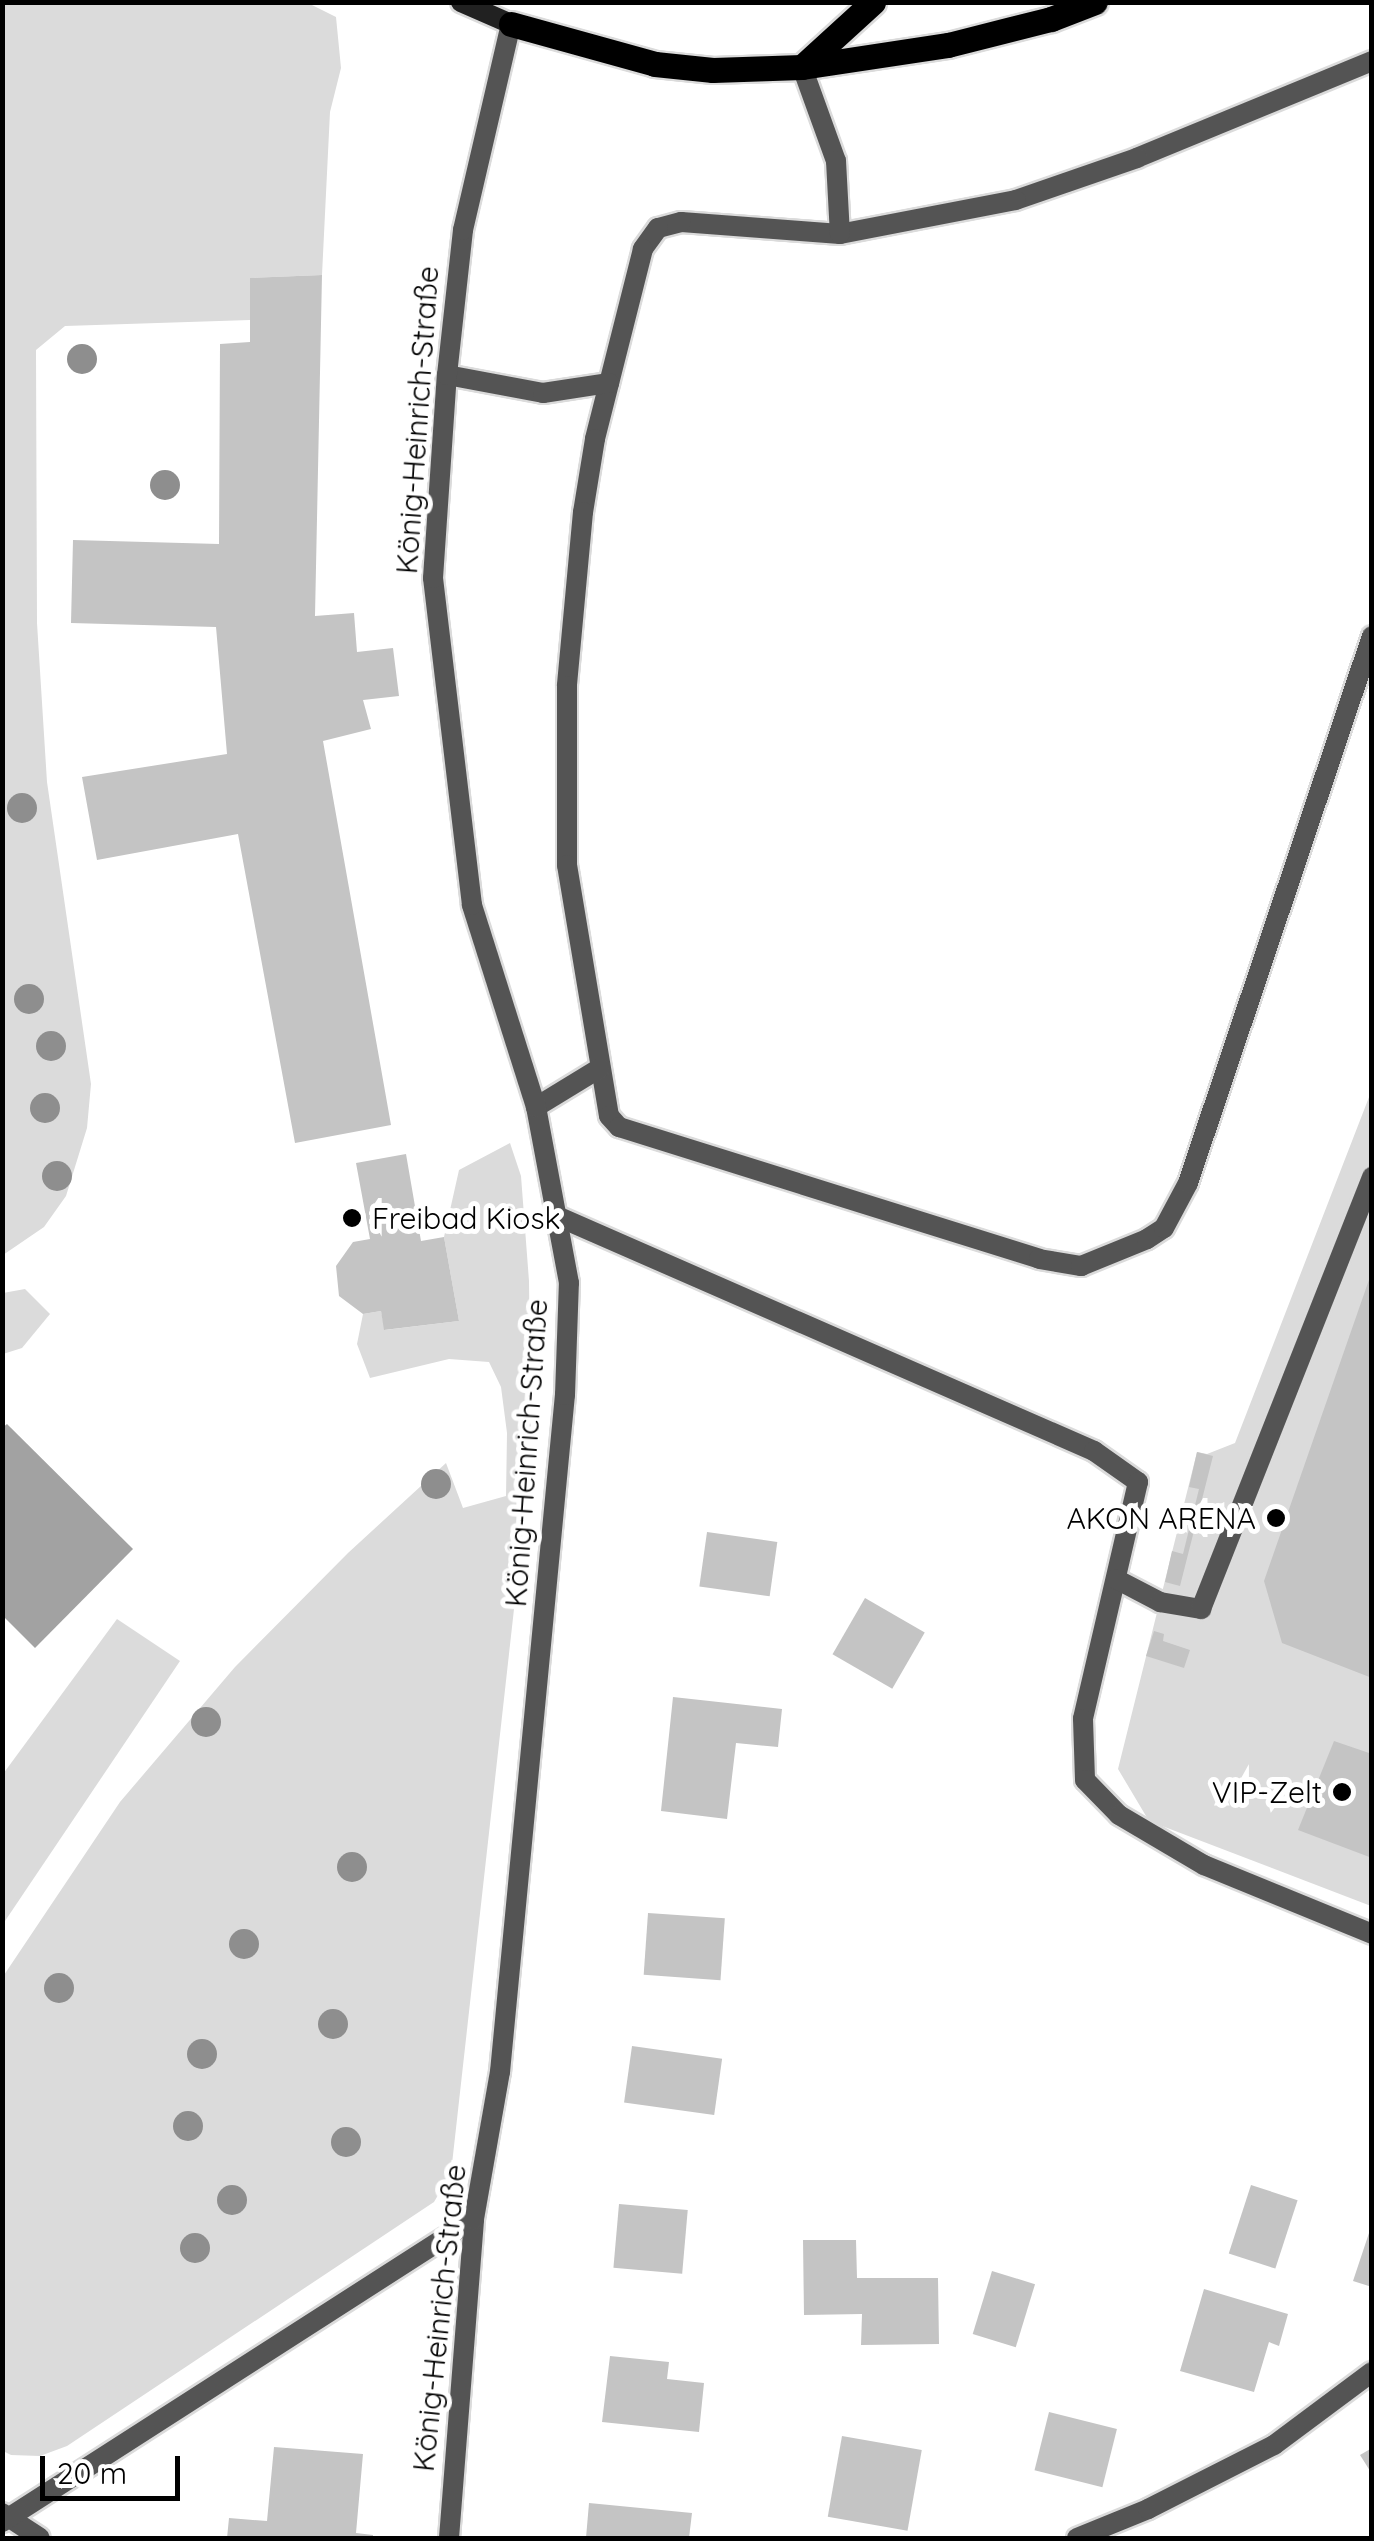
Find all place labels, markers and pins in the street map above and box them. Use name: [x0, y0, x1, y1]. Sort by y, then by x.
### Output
place label: Freibad Kiosk: [372, 1200, 561, 1236]
marker: Freibad Kiosk: [341, 1207, 363, 1229]
place label: AKON ARENA: [1066, 1500, 1256, 1536]
marker: AKON ARENA: [1265, 1507, 1287, 1529]
place label: VIP-Zelt: [1212, 1774, 1322, 1810]
marker: VIP-Zelt: [1331, 1781, 1353, 1803]

